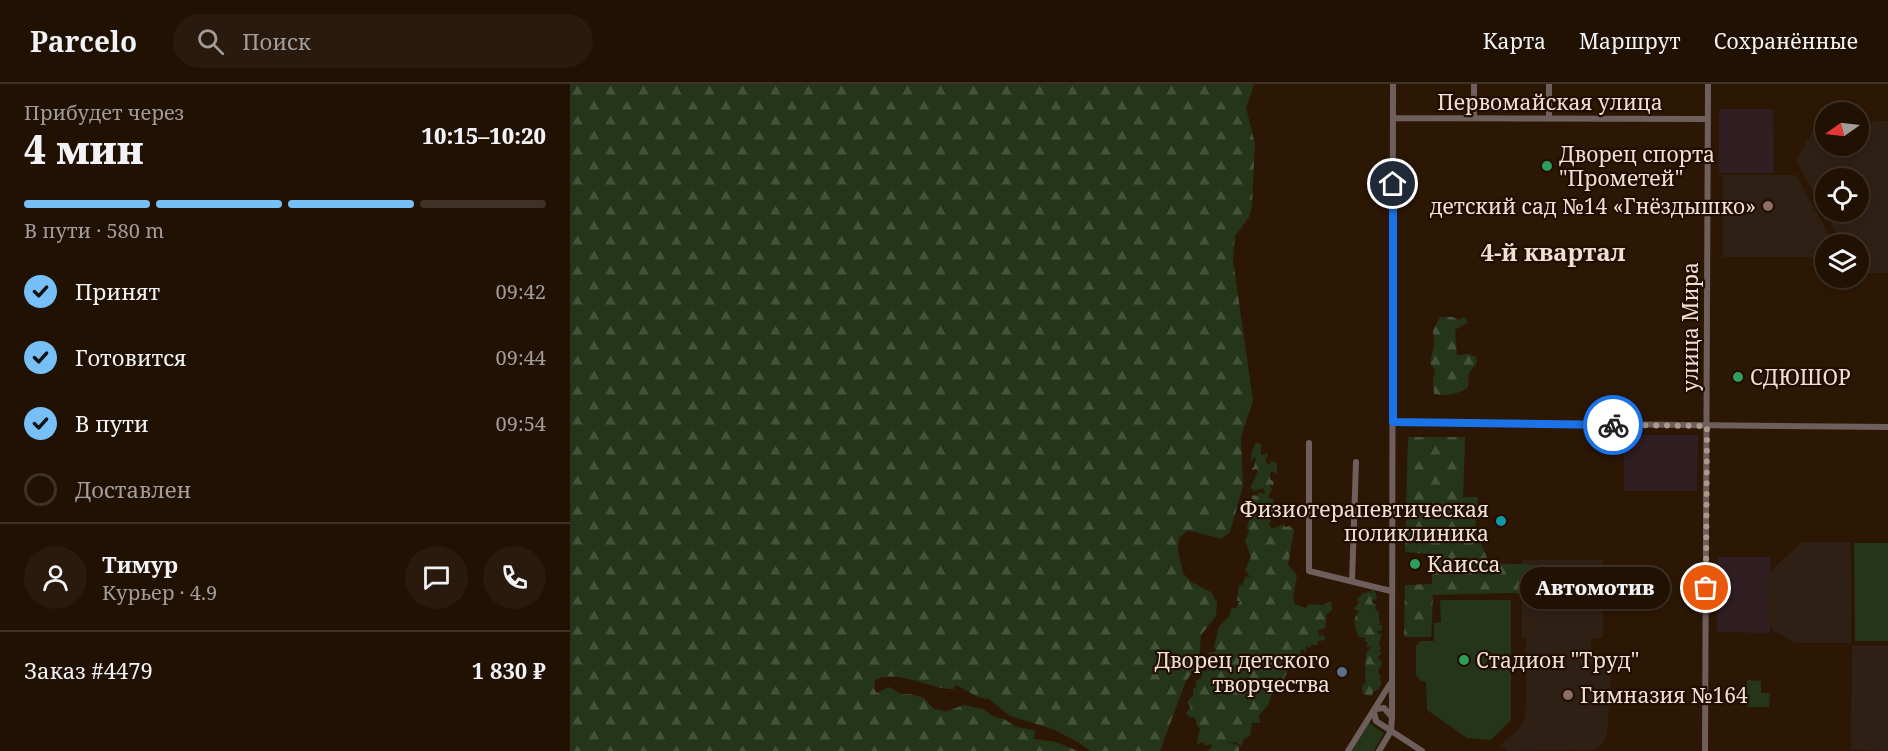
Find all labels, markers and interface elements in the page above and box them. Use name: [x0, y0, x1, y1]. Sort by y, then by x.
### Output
search box: [173, 14, 593, 68]
text: Parcelo: [30, 22, 137, 60]
icon: search: [194, 25, 227, 58]
text: Поиск: [242, 26, 311, 56]
text: Карта: [1483, 27, 1546, 55]
text: Маршрут: [1579, 27, 1681, 55]
text: Сохранённые: [1714, 27, 1858, 55]
street label: Первомайская улица: [1437, 88, 1663, 116]
text: Прибудет через: [24, 99, 184, 126]
north arrow: [1815, 102, 1869, 156]
map controls: [1815, 102, 1869, 288]
text: 10:15–10:20: [422, 120, 546, 150]
text: 4 мин: [24, 122, 144, 175]
place label: Дворец спорта "Прометей": [1559, 140, 1715, 192]
pin: [1367, 158, 1418, 209]
marker: Дворец спорта "Прометей": [1540, 159, 1554, 173]
icon: home: [1376, 167, 1409, 200]
button: locate: [1815, 168, 1869, 222]
place label: детский сад №14 «Гнёздышко»: [1430, 192, 1756, 220]
marker: детский сад №14 «Гнёздышко»: [1761, 199, 1775, 213]
text: В пути · 580 m: [24, 217, 164, 244]
button: layers: [1815, 234, 1869, 288]
district label: 4-й квартал: [1480, 235, 1626, 268]
street label: улица Мира: [1676, 262, 1704, 392]
icon: check: [24, 275, 57, 308]
text: Принят: [75, 276, 160, 306]
text: 09:42: [496, 278, 546, 305]
icon: check: [24, 341, 57, 374]
text: Готовится: [75, 342, 187, 372]
text: 09:44: [496, 344, 546, 371]
place label: СДЮШОР: [1750, 363, 1851, 391]
marker: СДЮШОР: [1731, 370, 1745, 384]
courier: [1583, 395, 1643, 455]
icon: check: [24, 407, 57, 440]
text: В пути: [75, 408, 149, 438]
icon: bike: [1597, 409, 1630, 442]
text: 09:54: [496, 410, 546, 437]
text: Доставлен: [75, 474, 191, 504]
place label: Физиотерапевтическая поликлиника: [1240, 495, 1489, 547]
marker: Физиотерапевтическая поликлиника: [1494, 514, 1508, 528]
button: person: [24, 546, 87, 609]
button: chat: [405, 546, 468, 609]
button: phone: [483, 546, 546, 609]
text: Тимур: [102, 549, 178, 579]
place label: Каисса: [1427, 550, 1501, 578]
marker: Каисса: [1408, 557, 1422, 571]
pin: [1680, 562, 1731, 613]
callout: Автомотив: [1520, 567, 1670, 609]
icon: bag: [1689, 571, 1722, 604]
text: Автомотив: [1536, 574, 1654, 601]
text: Курьер · 4.9: [102, 579, 217, 606]
place label: Дворец детского творчества: [1154, 646, 1330, 698]
place label: Стадион "Труд": [1476, 646, 1639, 674]
marker: Стадион "Труд": [1457, 653, 1471, 667]
text: Заказ #4479: [24, 655, 153, 685]
text: 1 830 ₽: [472, 655, 546, 685]
marker: Дворец детского творчества: [1335, 665, 1349, 679]
place label: Гимназия №164: [1580, 681, 1748, 709]
marker: Гимназия №164: [1561, 688, 1575, 702]

